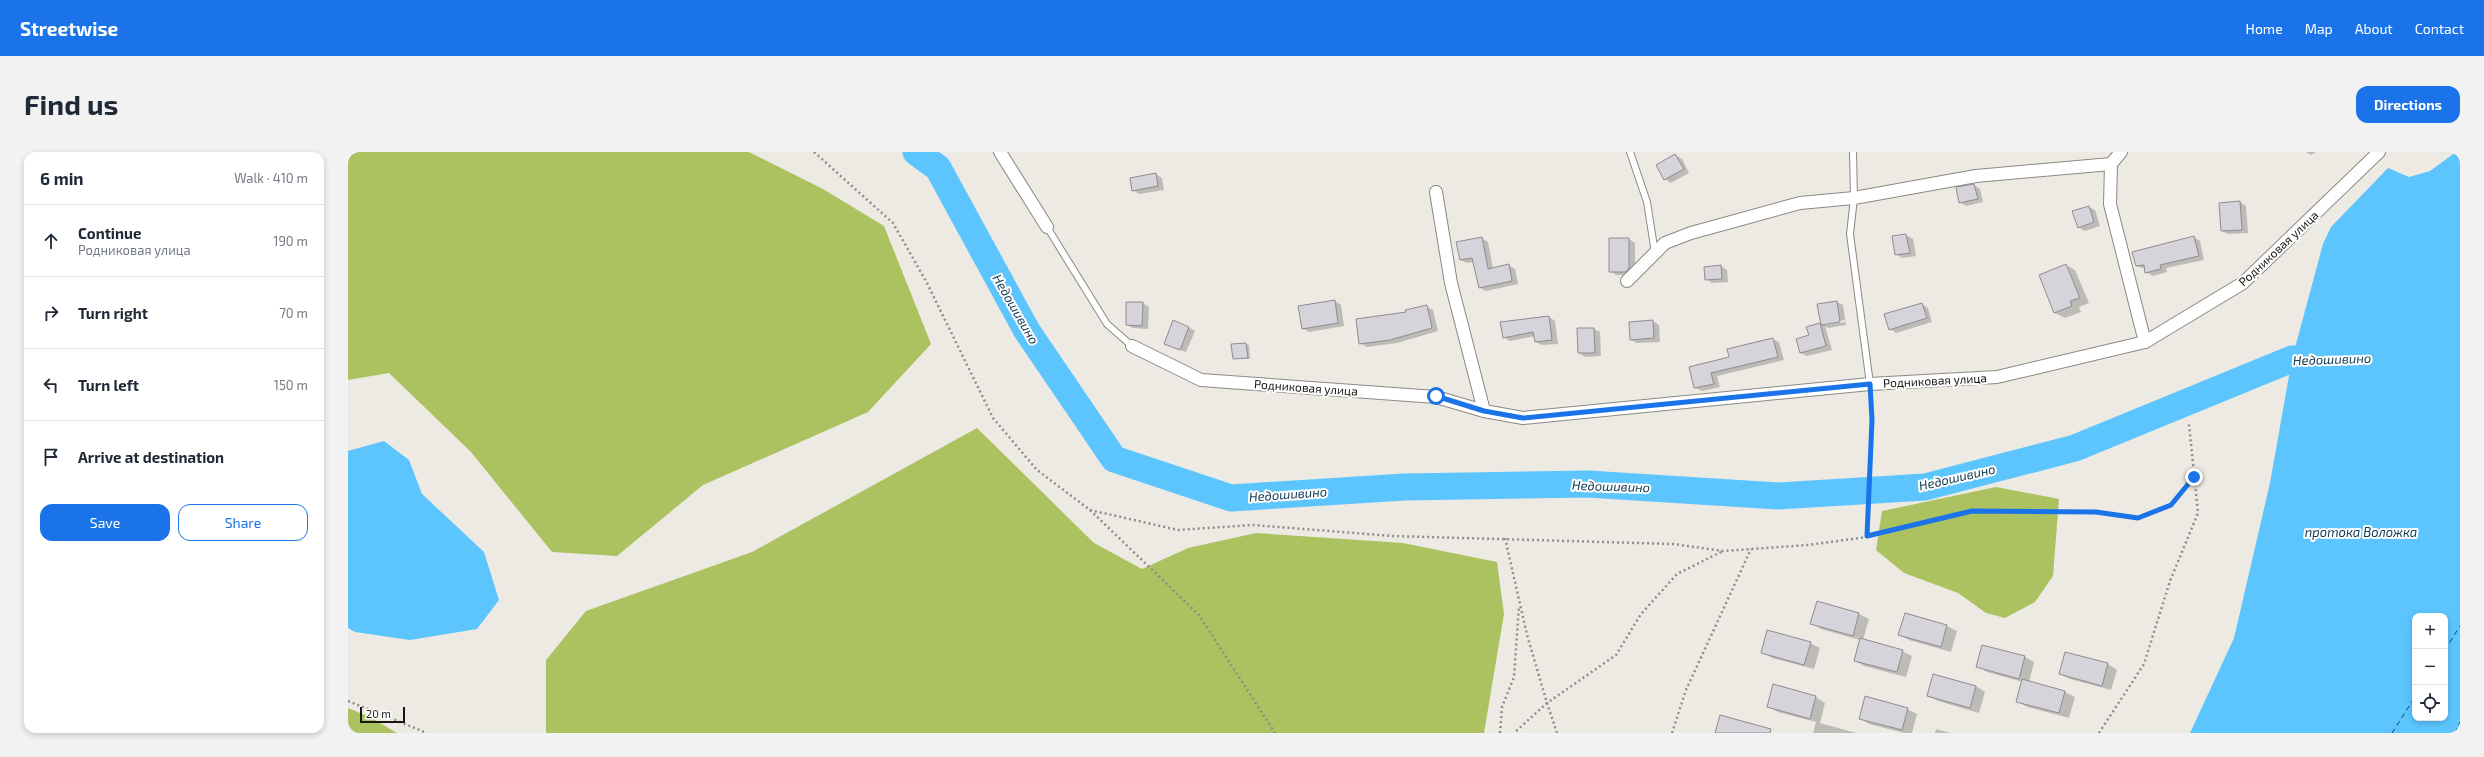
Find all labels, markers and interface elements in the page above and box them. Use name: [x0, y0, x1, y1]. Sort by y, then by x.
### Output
text: Streetwise: [20, 17, 118, 40]
text: Home: [2246, 20, 2283, 37]
text: Map: [2305, 20, 2333, 37]
text: About: [2355, 20, 2393, 37]
text: Contact: [2415, 20, 2464, 37]
button: Directions: [2356, 86, 2460, 123]
text: Find us: [24, 87, 118, 121]
text: 6 min: [40, 168, 84, 188]
text: Walk · 410 m: [234, 170, 308, 186]
street label: Родниковая улица: [2235, 207, 2321, 289]
text: Continue: [78, 224, 141, 242]
icon: ahead: [40, 230, 62, 252]
text: 190 m: [273, 233, 308, 249]
text: Родниковая улица: [78, 242, 191, 258]
water label: Недошивино: [990, 271, 1042, 347]
icon: right: [40, 302, 62, 324]
text: Turn right: [78, 304, 148, 322]
text: 70 m: [279, 305, 308, 321]
water label: Недошивино: [2293, 350, 2371, 368]
street label: Родниковая улица: [1883, 370, 1987, 391]
icon: left: [40, 374, 62, 396]
text: Turn left: [78, 376, 139, 394]
street label: Родниковая улица: [1254, 376, 1358, 399]
text: 150 m: [274, 377, 308, 393]
route start: [1427, 387, 1445, 405]
icon: arrive: [40, 446, 62, 468]
text: Arrive at destination: [78, 448, 224, 466]
water label: Недошивино: [1917, 460, 1997, 494]
route end: [2185, 468, 2203, 486]
water label: Недошивино: [1572, 477, 1650, 495]
water label: Недошивино: [1248, 483, 1328, 505]
button: Save: [40, 504, 170, 541]
button: Share: [178, 504, 308, 541]
water label: протока Воложка: [2305, 524, 2417, 540]
map controls: [2412, 613, 2448, 721]
button: +: [2412, 613, 2448, 649]
button: −: [2412, 649, 2448, 685]
button: locate: [2412, 685, 2448, 721]
scale bar: [360, 705, 405, 724]
text: 20 m: [366, 707, 391, 720]

